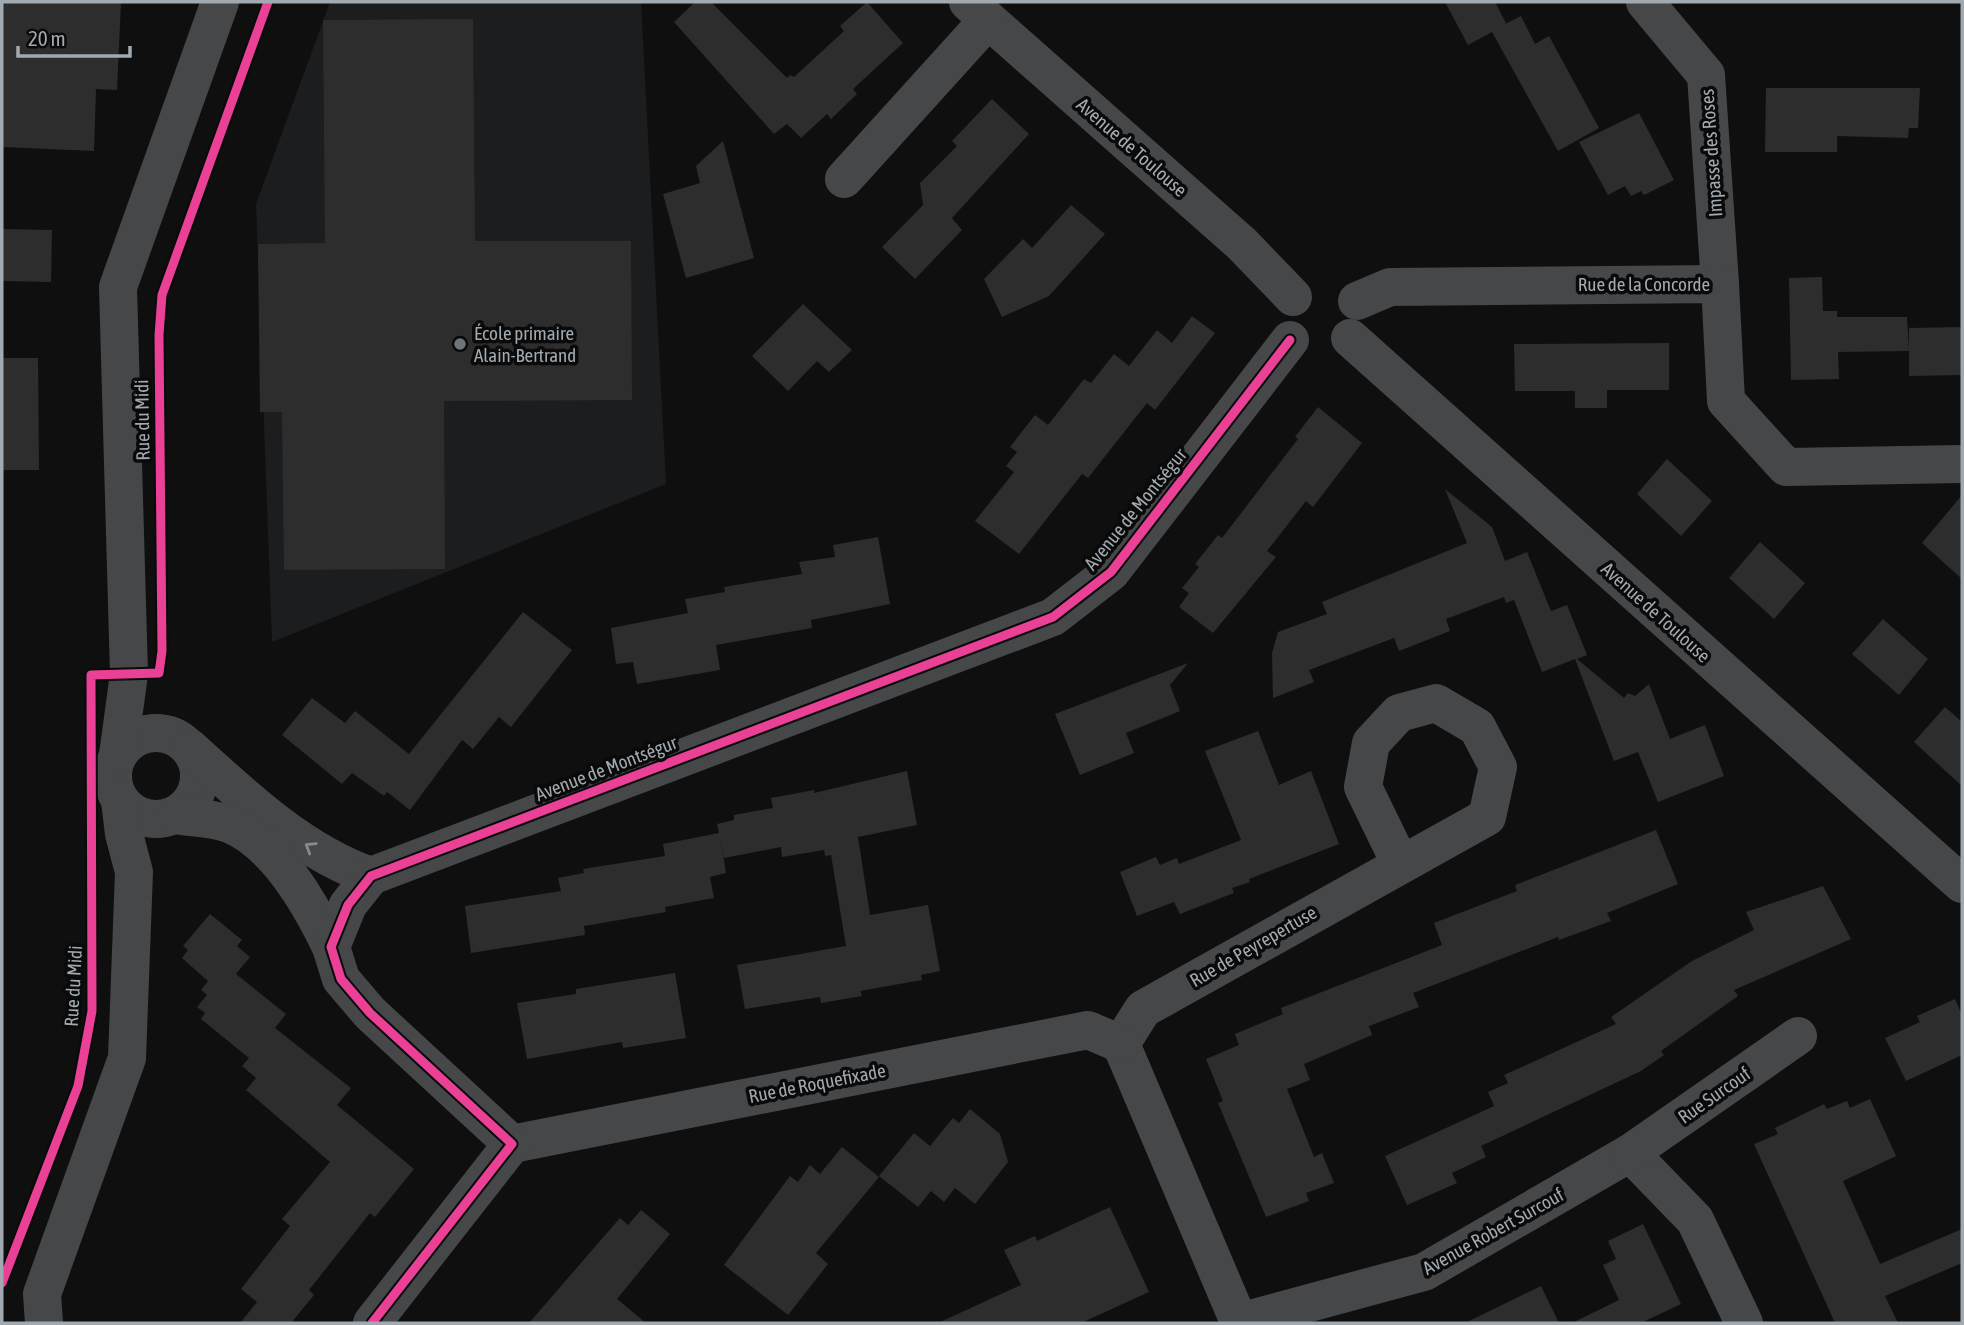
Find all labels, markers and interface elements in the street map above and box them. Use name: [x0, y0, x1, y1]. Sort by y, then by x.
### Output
scale bar: [18, 14, 130, 58]
text: 20 m: [28, 26, 66, 50]
street label: Impasse des Roses: [1696, 88, 1726, 218]
street label: Avenue de Toulouse: [1072, 93, 1192, 201]
street label: Rue de la Concorde: [1578, 273, 1710, 295]
place label: École primaire Alain-Bertrand: [474, 322, 576, 366]
marker: École primaire Alain-Bertrand: [452, 336, 468, 352]
street label: Rue du Midi: [130, 379, 154, 461]
street label: Avenue de Montségur: [1079, 443, 1191, 574]
street label: Avenue de Toulouse: [1597, 557, 1715, 667]
street label: Avenue de Montségur: [532, 731, 680, 805]
one-way arrow: [304, 843, 317, 856]
street label: Rue de Peyrepertuse: [1186, 901, 1320, 991]
street label: Rue du Midi: [60, 945, 86, 1027]
street label: Rue de Roquefixade: [747, 1059, 887, 1107]
street label: Rue Surcouf: [1674, 1062, 1754, 1128]
street label: Avenue Robert Surcouf: [1419, 1183, 1567, 1279]

